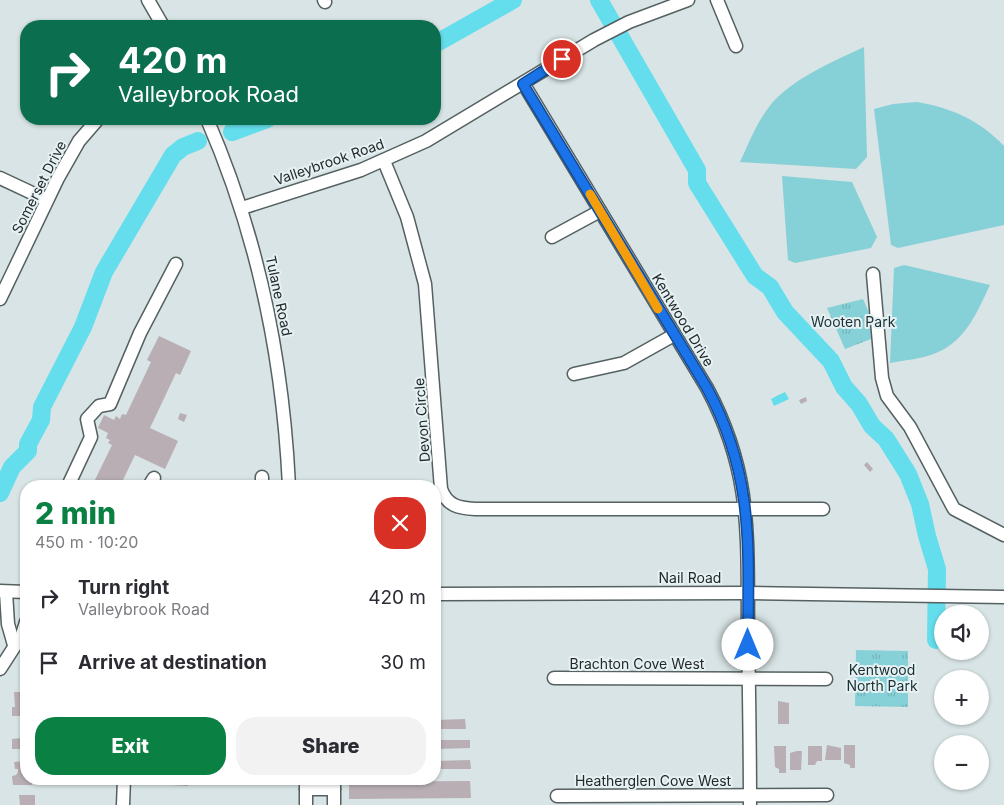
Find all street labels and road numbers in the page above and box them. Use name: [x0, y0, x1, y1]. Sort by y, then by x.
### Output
street label: Valleybrook Road: [272, 135, 386, 188]
street label: Somerset Drive: [8, 138, 69, 236]
street label: Tulane Road: [263, 254, 296, 338]
street label: Kentwood Drive: [649, 270, 718, 369]
street label: Devon Circle: [410, 377, 433, 463]
street label: Nail Road: [659, 569, 721, 586]
street label: Brachton Cove West: [570, 655, 705, 672]
street label: Heatherglen Cove West: [575, 772, 732, 789]

